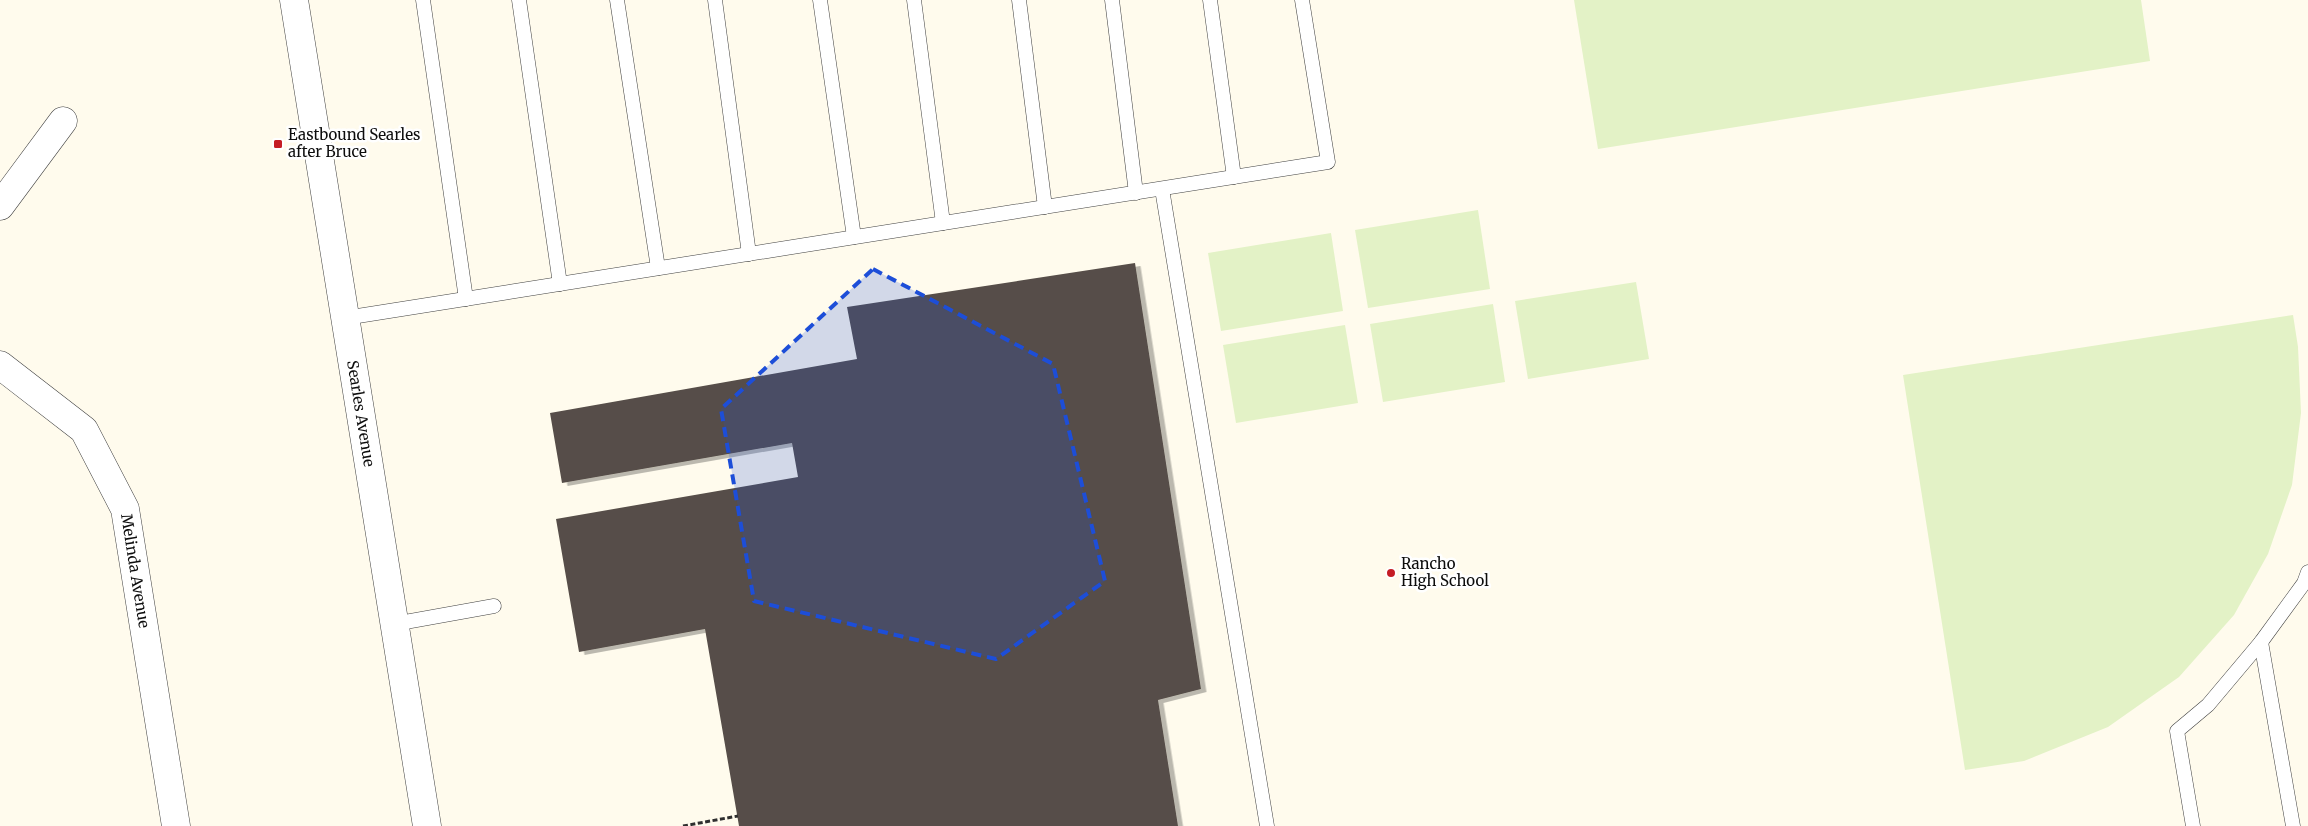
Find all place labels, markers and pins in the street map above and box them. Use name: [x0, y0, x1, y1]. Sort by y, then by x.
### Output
place label: Eastbound Searles after Bruce: [288, 125, 420, 161]
marker: Eastbound Searles after Bruce: [272, 138, 284, 150]
place label: Rancho High School: [1401, 554, 1489, 590]
marker: Rancho High School: [1385, 567, 1397, 579]

